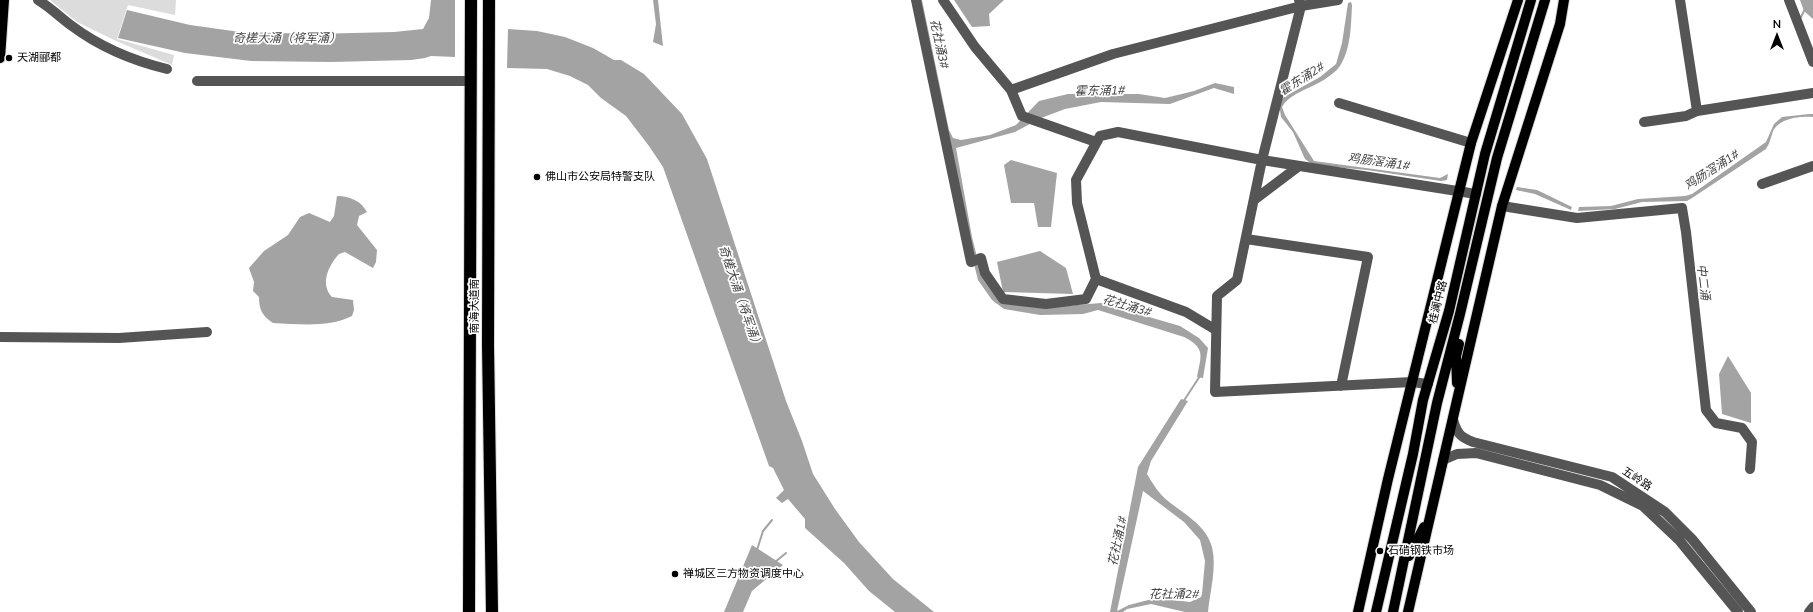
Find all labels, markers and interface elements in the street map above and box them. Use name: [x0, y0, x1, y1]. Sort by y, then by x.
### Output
north arrow: [1757, 16, 1797, 56]
text: N: [1773, 17, 1781, 31]
water label: 花社涌3#: [927, 18, 951, 70]
water label: 奇槎大涌（将军涌）: [233, 31, 341, 45]
place label: 天湖郦都: [17, 51, 61, 65]
marker: 天湖郦都: [4, 53, 14, 63]
water label: 霍东涌2#: [1277, 60, 1327, 98]
water label: 霍东涌1#: [1075, 83, 1125, 99]
water label: 鸡肠滘涌1#: [1682, 147, 1742, 193]
water label: 鸡肠滘涌1#: [1347, 151, 1411, 173]
place label: 佛山市公安局特警支队: [545, 170, 655, 184]
marker: 佛山市公安局特警支队: [532, 172, 542, 182]
water label: 奇槎大涌（将军涌）: [716, 244, 764, 350]
water label: 中二涌: [1694, 263, 1712, 301]
street label: 南海大道南: [468, 279, 482, 333]
street label: 桂澜中路: [1426, 279, 1450, 325]
water label: 花社涌3#: [1101, 292, 1153, 320]
street label: 五岭路: [1620, 464, 1654, 494]
water label: 花社涌1#: [1106, 515, 1130, 567]
place label: 石𬒔钢铁市场: [1388, 544, 1454, 558]
marker: 石𬒔钢铁市场: [1375, 546, 1385, 556]
place label: 禅城区三方物资调度中心: [683, 567, 804, 581]
marker: 禅城区三方物资调度中心: [670, 569, 680, 579]
water label: 花社涌2#: [1149, 587, 1199, 601]

